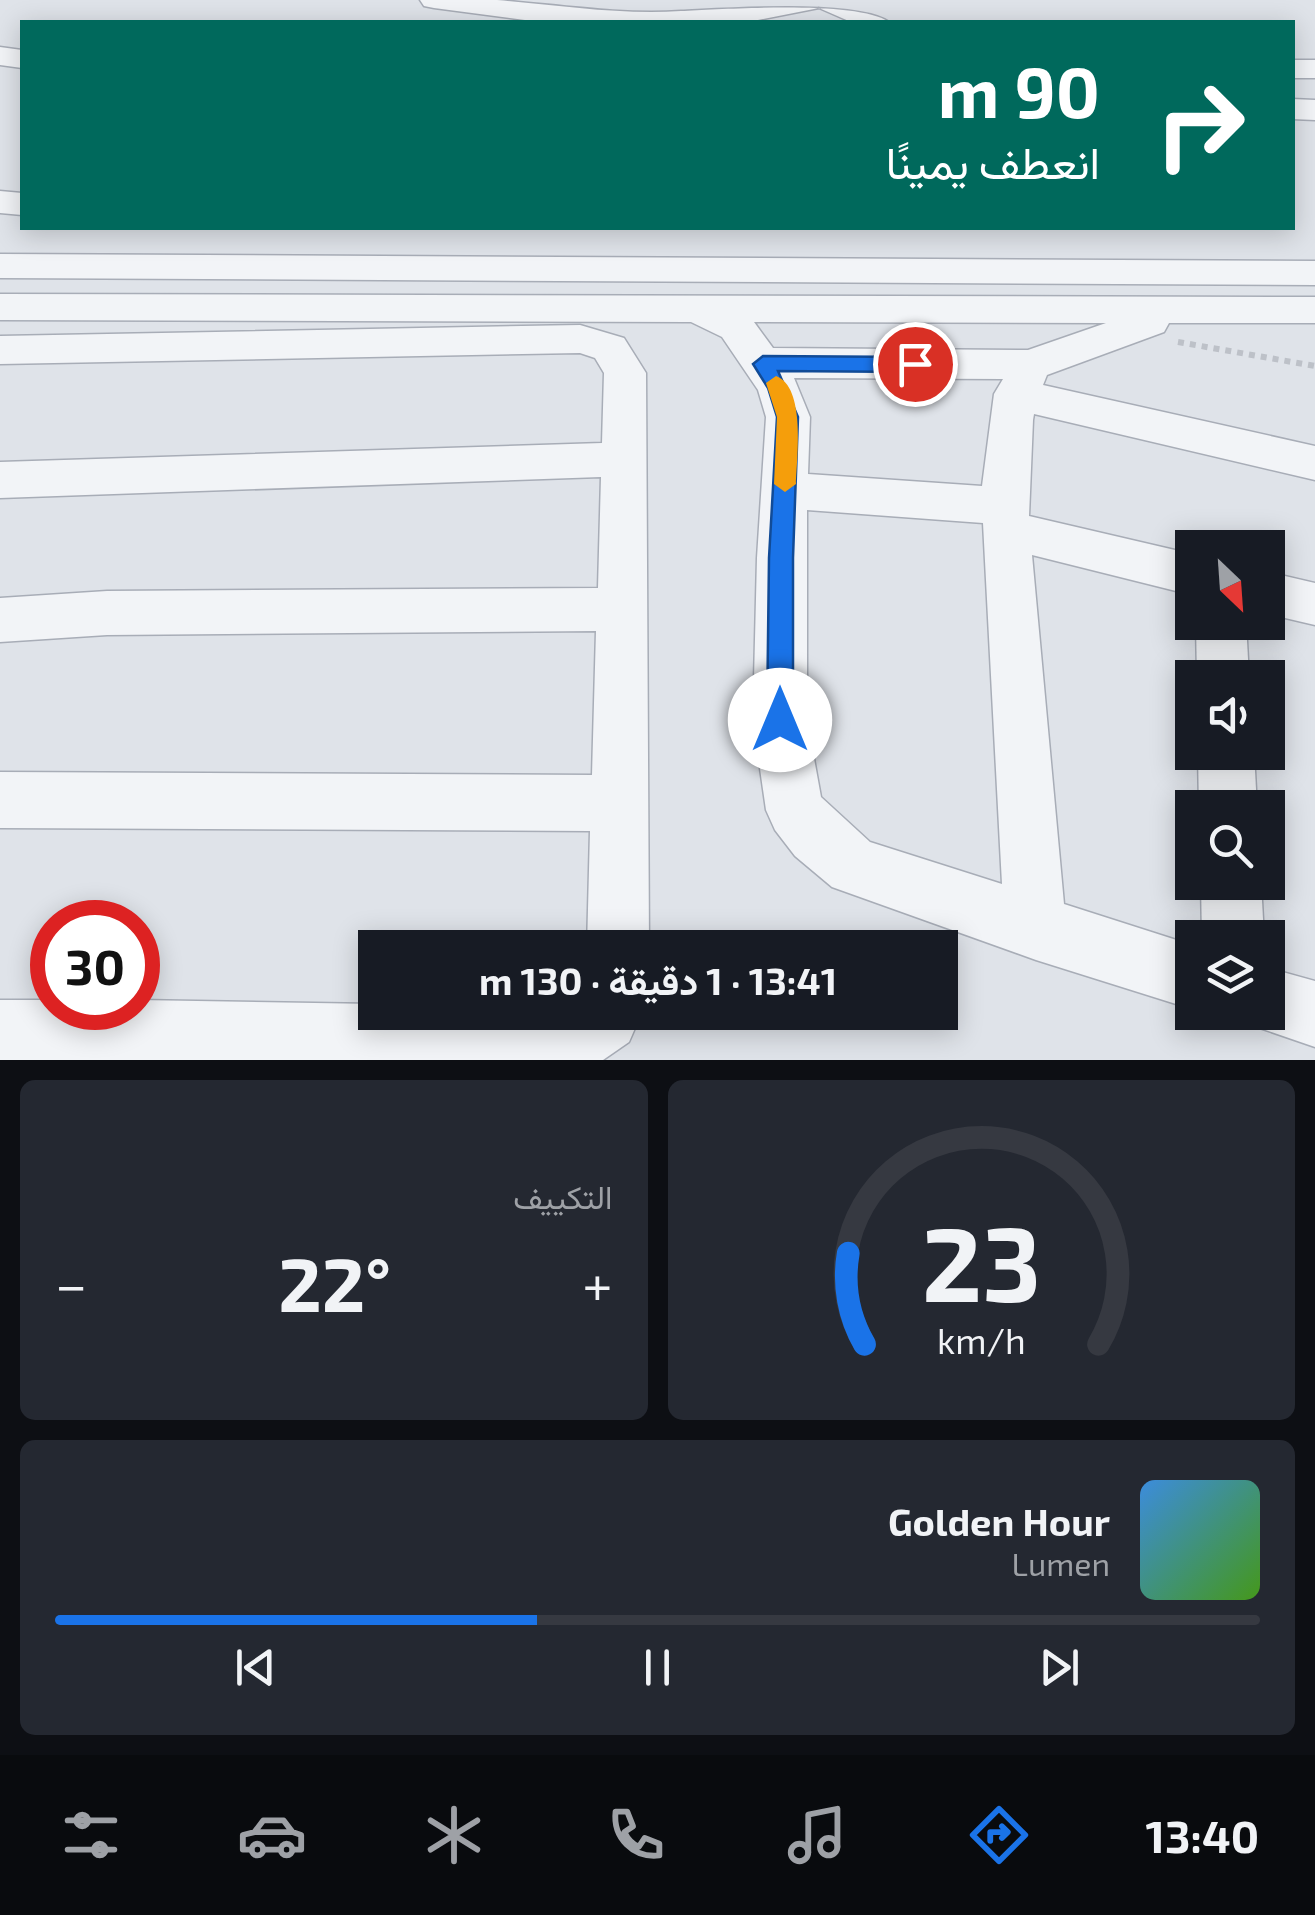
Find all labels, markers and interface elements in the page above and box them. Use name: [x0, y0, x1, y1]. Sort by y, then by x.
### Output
text: 90 m: [938, 48, 1100, 132]
icon: right: [1135, 60, 1265, 190]
text: انعطف يمينًا: [886, 134, 1100, 188]
pin: [873, 322, 958, 407]
icon: arrive: [888, 337, 943, 392]
north arrow: [1175, 530, 1285, 640]
map controls: [1175, 530, 1285, 1030]
button: sound: [1175, 660, 1285, 770]
position arrow: [728, 668, 832, 772]
button: search: [1175, 790, 1285, 900]
speed limit sign: 30: [30, 900, 160, 1030]
button: layers: [1175, 920, 1285, 1030]
text: 13:41 · 1 دقيقة · 130 m: [479, 957, 837, 1003]
text: التكييف: [513, 1177, 613, 1215]
text: 23: [922, 1198, 1041, 1323]
text: 22°: [278, 1237, 391, 1327]
text: −: [55, 1250, 87, 1316]
text: +: [582, 1250, 612, 1316]
text: km/h: [937, 1318, 1026, 1361]
text: Golden Hour: [888, 1498, 1110, 1544]
text: Lumen: [1012, 1544, 1110, 1582]
icon: previous: [228, 1640, 283, 1695]
icon: pause: [630, 1640, 685, 1695]
icon: next: [1032, 1640, 1087, 1695]
icon: filters: [56, 1800, 126, 1870]
icon: car: [237, 1800, 307, 1870]
icon: climate: [419, 1800, 489, 1870]
icon: phone: [601, 1800, 671, 1870]
icon: music: [782, 1800, 852, 1870]
icon: directions: [964, 1800, 1034, 1870]
text: 13:40: [1146, 1808, 1259, 1862]

